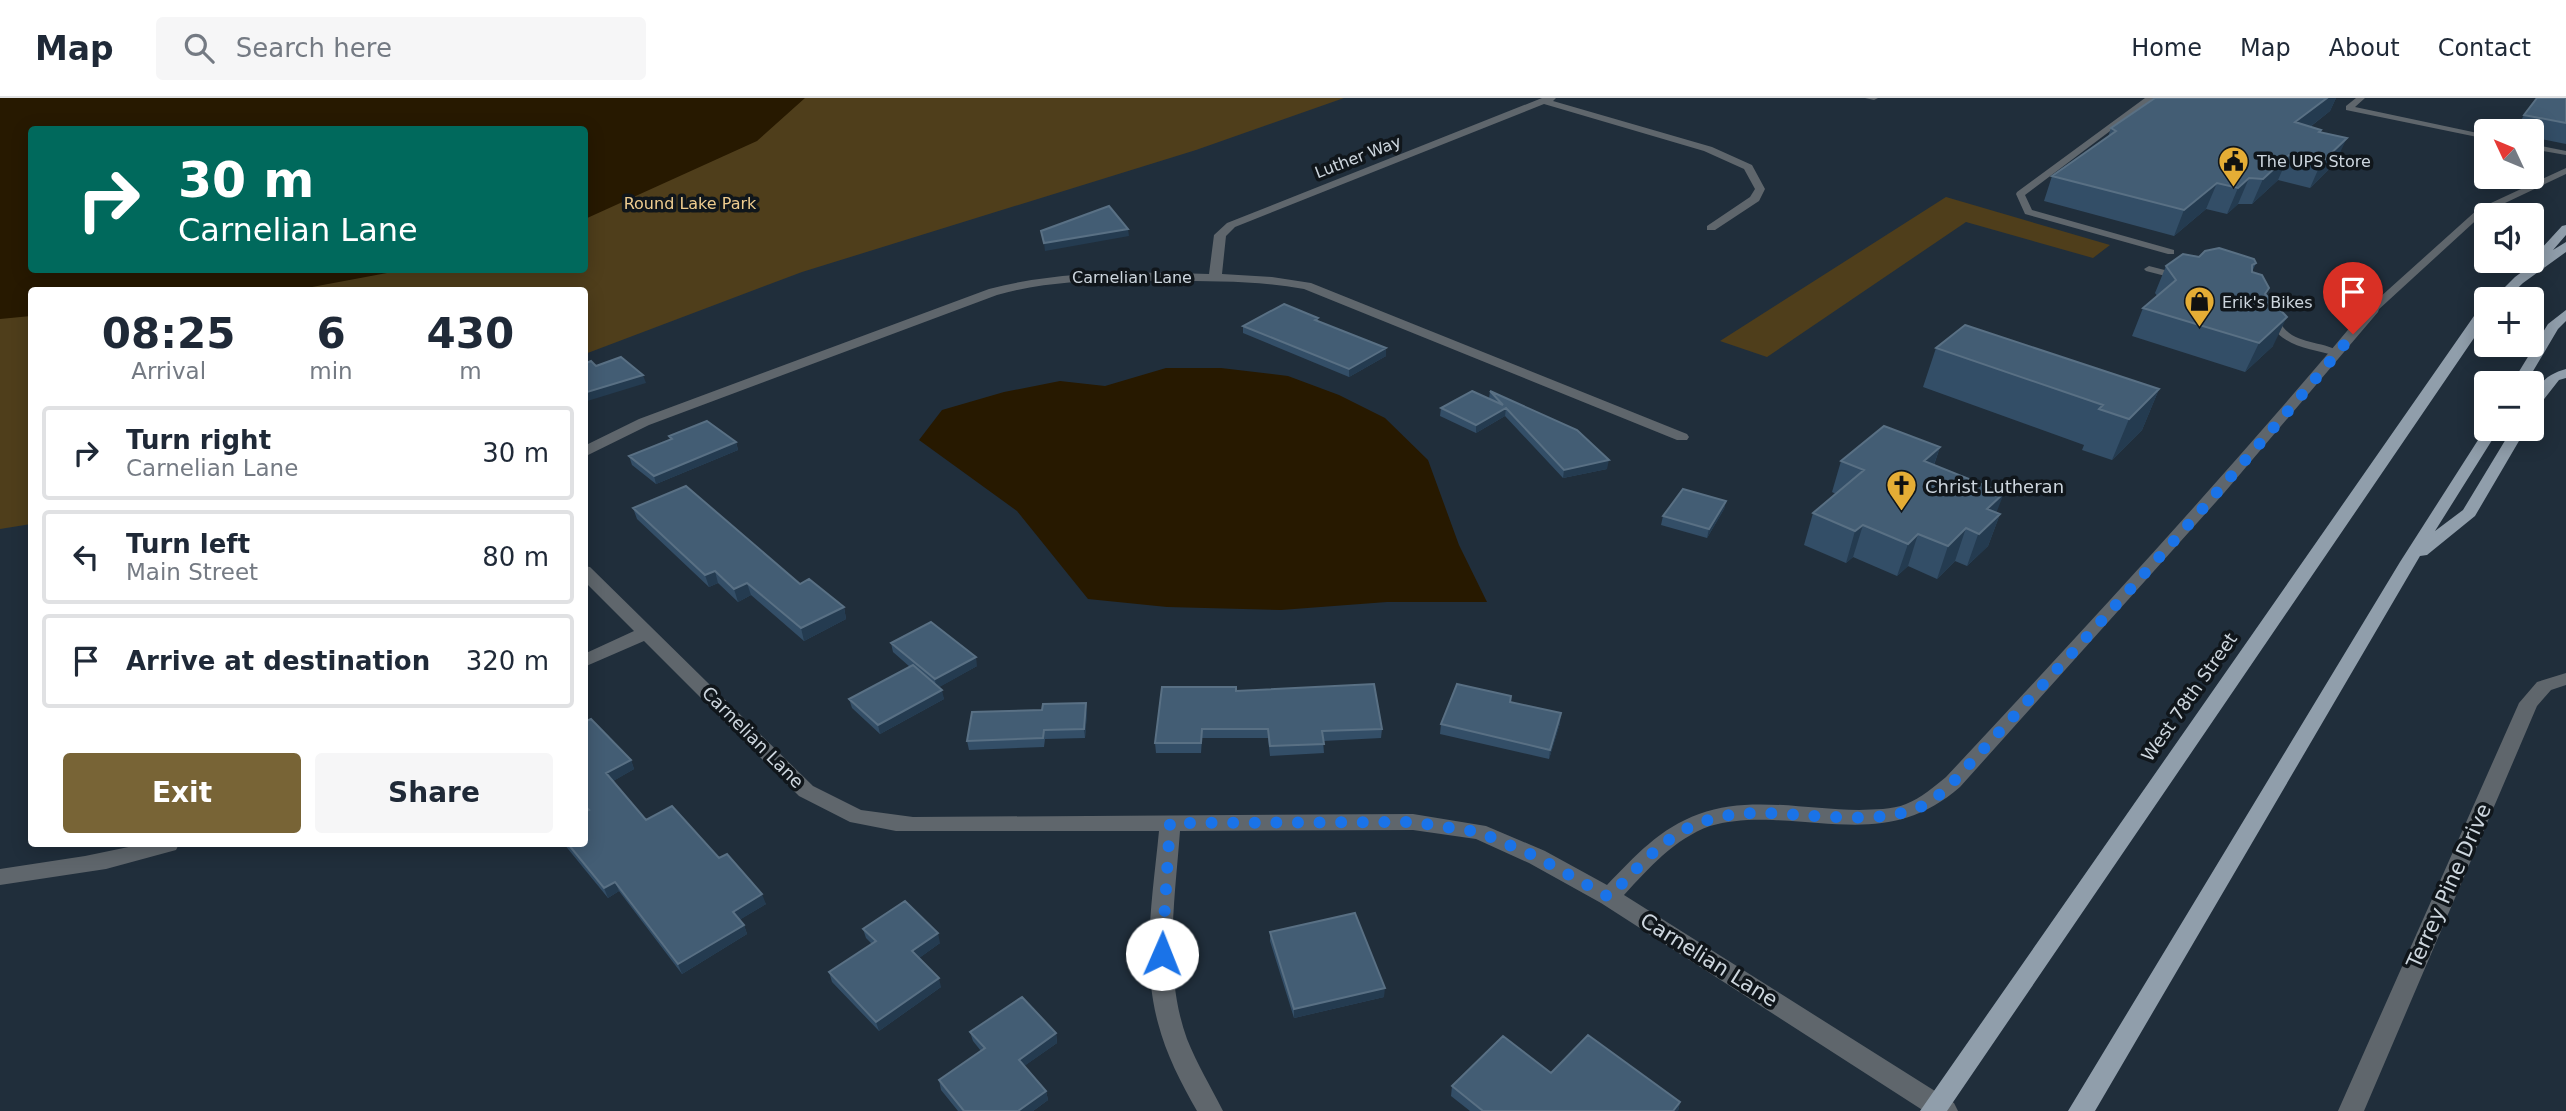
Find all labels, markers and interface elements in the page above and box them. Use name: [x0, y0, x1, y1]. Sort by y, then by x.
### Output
search box: [156, 17, 646, 80]
text: Map: [35, 29, 114, 68]
icon: search: [180, 29, 218, 67]
text: Search here: [236, 33, 392, 63]
text: Home: [2131, 34, 2202, 62]
text: Map: [2240, 34, 2291, 62]
text: About: [2329, 34, 2400, 62]
text: Contact: [2438, 34, 2531, 62]
north arrow: [2474, 119, 2544, 189]
map controls: [2474, 119, 2544, 441]
street label: Luther Way: [1312, 132, 1404, 182]
public building icon: The UPS Store: [2217, 144, 2251, 188]
text: 30 m: [178, 152, 314, 209]
place label: The UPS Store: [2256, 152, 2371, 171]
icon: right: [63, 154, 154, 245]
park label: Round Lake Park: [624, 194, 757, 213]
button: sound: [2474, 203, 2544, 273]
text: Carnelian Lane: [178, 211, 418, 249]
pin: [2323, 262, 2383, 334]
street label: Carnelian Lane: [1072, 268, 1192, 287]
icon: arrive: [2334, 273, 2372, 311]
shop icon: Erik's Bikes: [2182, 285, 2216, 329]
button: +: [2474, 287, 2544, 357]
place label: Erik's Bikes: [2222, 293, 2313, 312]
text: 08:25: [102, 309, 236, 358]
text: 6: [316, 309, 346, 358]
text: 430: [427, 309, 514, 358]
text: Arrival: [131, 358, 206, 384]
text: min: [309, 358, 353, 384]
text: m: [459, 358, 482, 384]
button: −: [2474, 371, 2544, 441]
text: Turn right: [126, 425, 271, 455]
icon: right: [67, 434, 105, 472]
text: 30 m: [482, 438, 549, 468]
text: Carnelian Lane: [126, 455, 298, 481]
church icon: Christ Lutheran: [1885, 469, 1919, 513]
place label: Christ Lutheran: [1925, 476, 2064, 497]
text: Turn left: [126, 529, 250, 559]
icon: left: [67, 538, 105, 576]
text: 80 m: [482, 542, 549, 572]
text: Main Street: [126, 559, 258, 585]
street label: West 78th Street: [2137, 629, 2241, 765]
icon: arrive: [67, 642, 105, 680]
text: Arrive at destination: [126, 646, 430, 676]
text: 320 m: [466, 646, 549, 676]
street label: Carnelian Lane: [698, 682, 808, 792]
button: Exit: [63, 753, 301, 833]
button: Share: [315, 753, 553, 833]
street label: Terrey Pine Drive: [2402, 800, 2496, 973]
street label: Carnelian Lane: [1636, 908, 1782, 1012]
position arrow: [1125, 917, 1199, 991]

